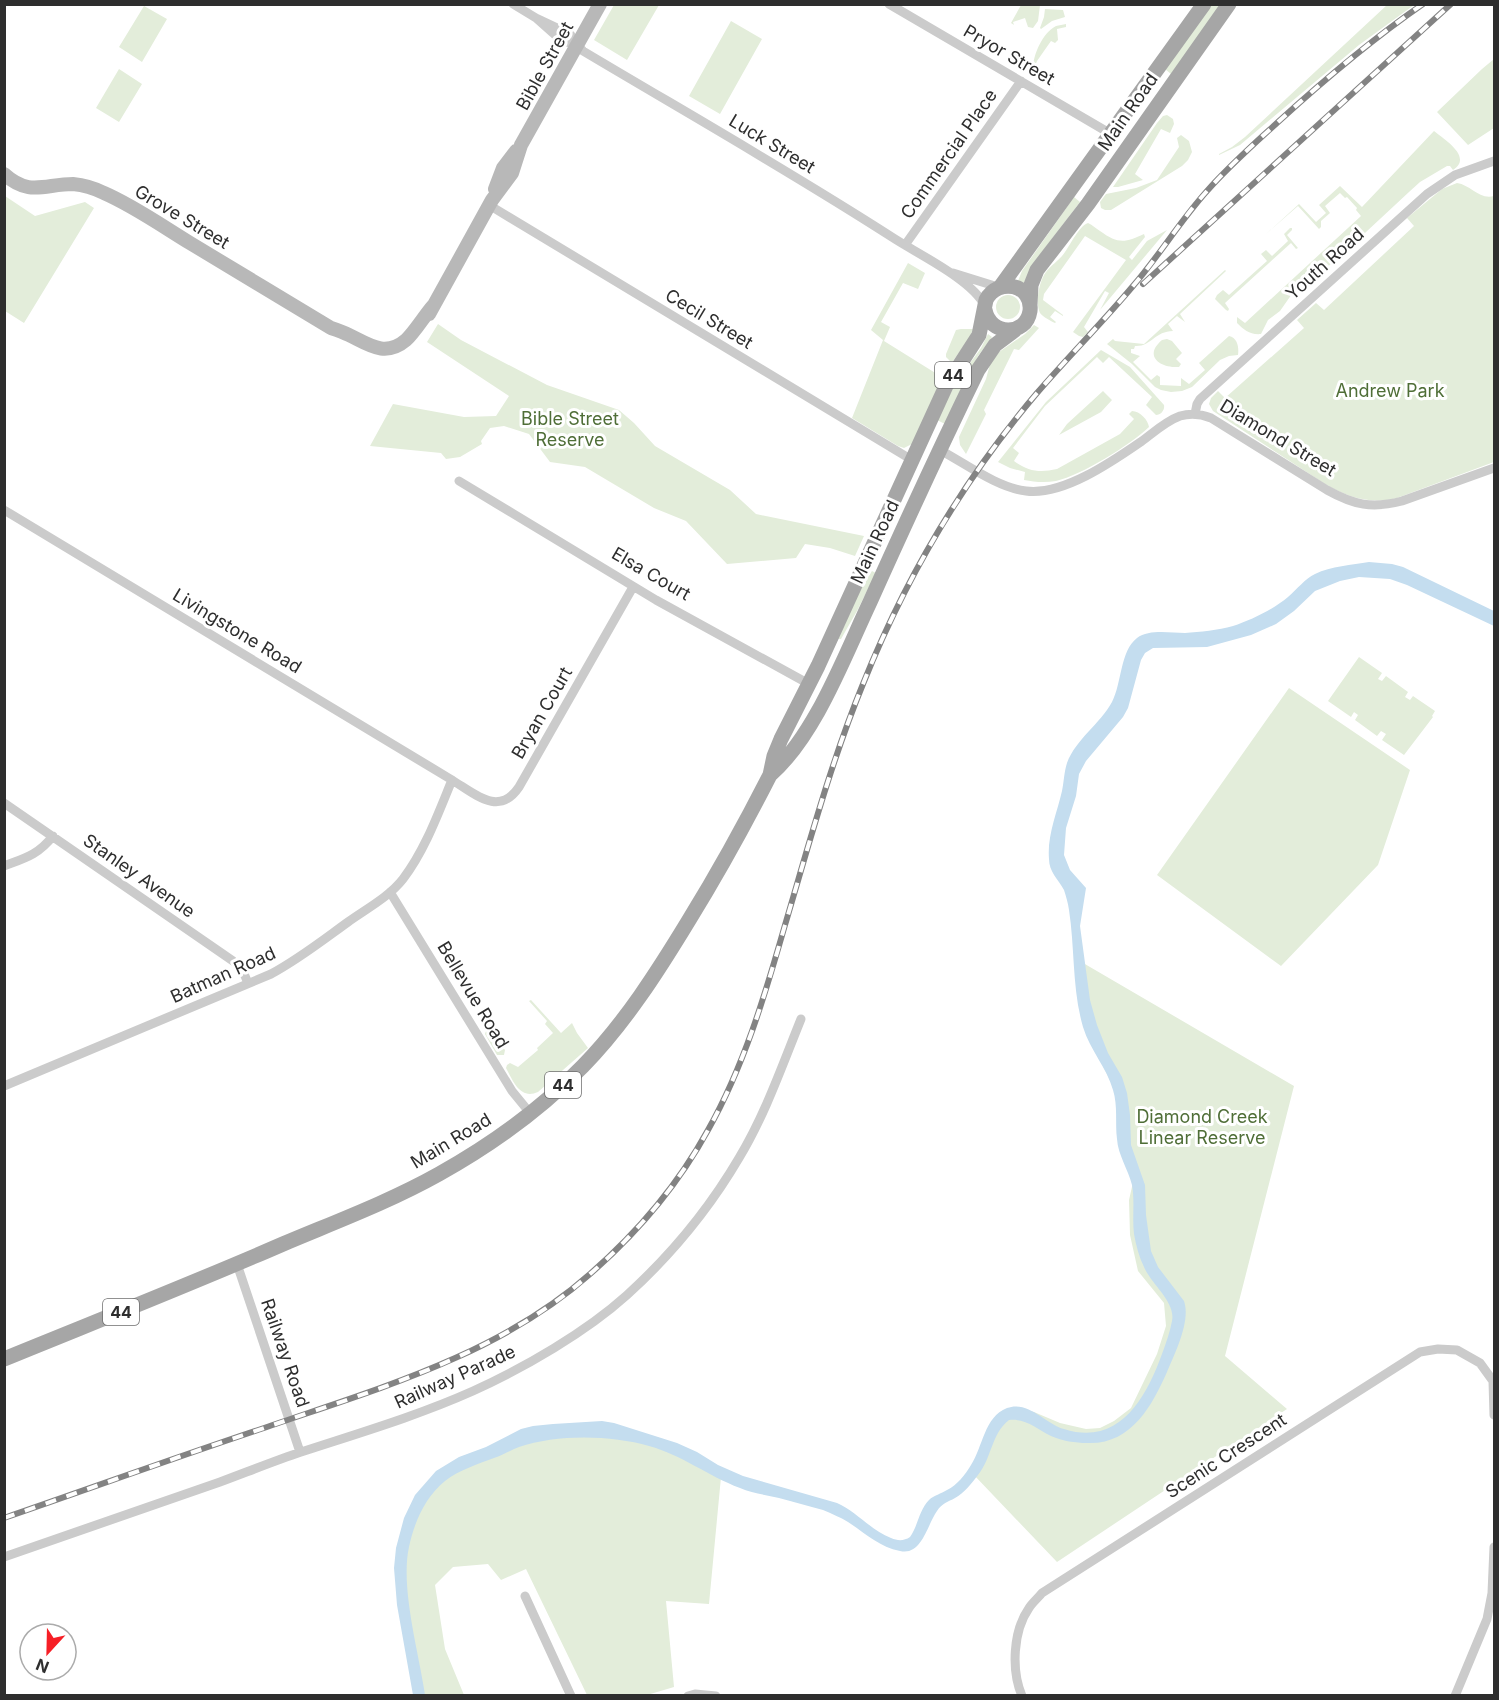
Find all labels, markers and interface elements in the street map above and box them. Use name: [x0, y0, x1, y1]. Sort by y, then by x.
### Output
street label: Bible Street: [512, 18, 578, 114]
street label: Pryor Street: [960, 20, 1059, 89]
street label: Main Road: [1093, 69, 1162, 155]
street label: Commercial Place: [896, 85, 1001, 223]
street label: Luck Street: [725, 110, 819, 178]
street label: Grove Street: [131, 180, 233, 253]
street label: Youth Road: [1281, 223, 1368, 304]
street label: Cecil Street: [662, 284, 757, 353]
road number: 44: [935, 362, 971, 388]
park label: Andrew Park: [1335, 380, 1445, 401]
street label: Diamond Street: [1216, 395, 1340, 480]
park label: Bible Street Reserve: [521, 408, 619, 450]
street label: Main Road: [846, 497, 903, 587]
street label: Elsa Court: [608, 543, 694, 605]
street label: Livingstone Road: [169, 584, 305, 677]
street label: Bryan Court: [507, 663, 576, 762]
street label: Stanley Avenue: [80, 829, 199, 922]
street label: Bellevue Road: [433, 938, 514, 1052]
street label: Batman Road: [167, 942, 279, 1007]
road number: 44: [545, 1072, 581, 1098]
park label: Diamond Creek Linear Reserve: [1136, 1106, 1268, 1148]
street label: Main Road: [407, 1108, 495, 1173]
street label: Railway Road: [257, 1296, 314, 1410]
road number: 44: [103, 1299, 139, 1325]
street label: Railway Parade: [391, 1340, 518, 1413]
street label: Scenic Crescent: [1161, 1409, 1290, 1502]
north arrow: [18, 1622, 78, 1682]
text: N: [33, 1654, 52, 1677]

